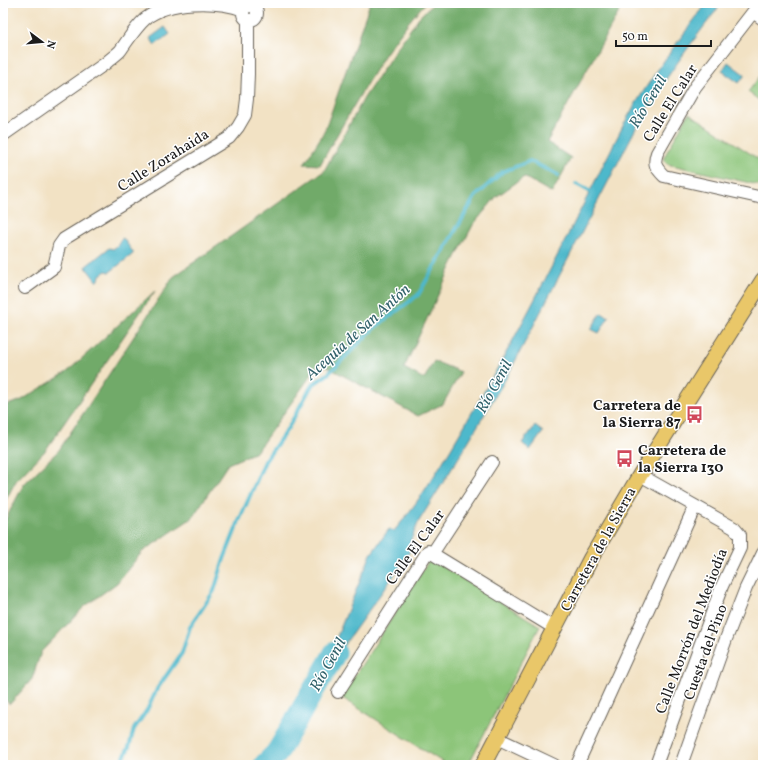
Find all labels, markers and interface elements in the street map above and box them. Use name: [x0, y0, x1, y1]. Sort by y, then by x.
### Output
north arrow: [22, 22, 62, 62]
scale bar: [616, 22, 711, 48]
text: 50 m: [622, 29, 648, 45]
text: N: [42, 38, 58, 50]
street label: Calle El Calar: [639, 61, 704, 147]
water label: Río Genil: [624, 72, 673, 133]
street label: Calle Zorahaida: [114, 125, 214, 198]
water label: Acequia de San Antón: [300, 279, 416, 386]
water label: Río Genil: [471, 356, 518, 418]
place label: Carretera de la Sierra 87: [593, 396, 681, 434]
bus stop icon: Carretera de la Sierra 87: [684, 404, 704, 424]
place label: Carretera de la Sierra 130: [638, 441, 726, 479]
bus stop icon: Carretera de la Sierra 130: [615, 449, 635, 469]
street label: Carretera de la Sierra: [556, 484, 642, 616]
street label: Calle El Calar: [382, 506, 451, 590]
street label: Calle Morrón del Mediodía: [651, 546, 734, 717]
street label: Cuesta del Pino: [679, 602, 734, 703]
water label: Río Genil: [305, 634, 352, 696]

